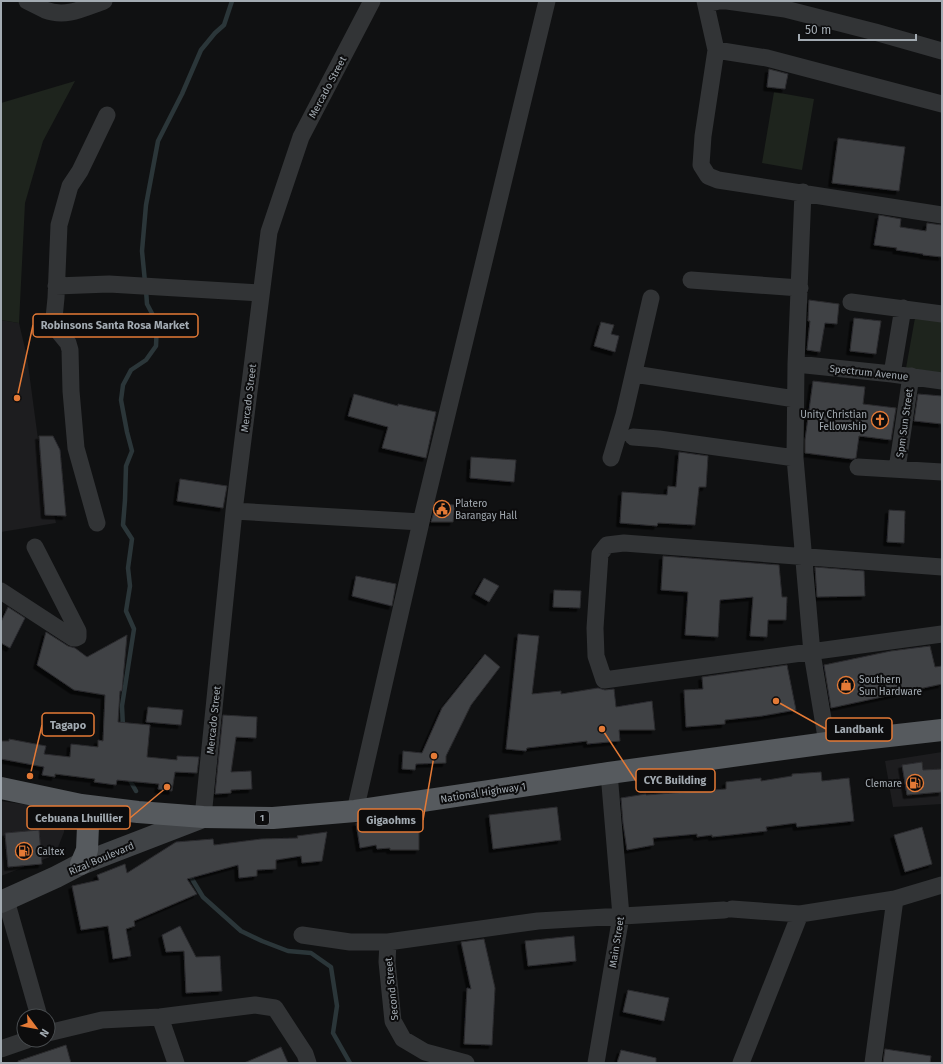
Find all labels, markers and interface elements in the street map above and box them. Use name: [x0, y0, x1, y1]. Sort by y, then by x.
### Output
scale bar: [799, 16, 916, 42]
text: 50 m: [805, 23, 831, 37]
street label: Mercado Street: [307, 54, 349, 121]
callout: Robinsons Santa Rosa Market: [33, 314, 198, 337]
text: Robinsons Santa Rosa Market: [41, 319, 190, 332]
street label: Mercado Street: [239, 363, 259, 433]
street label: Spectrum Avenue: [829, 363, 909, 383]
street label: Spm Sun Street: [894, 388, 916, 458]
place label: Unity Christian Fellowship: [800, 409, 867, 433]
church icon: Unity Christian Fellowship: [870, 410, 890, 430]
place label: Platero Barangay Hall: [455, 498, 517, 522]
public building icon: Platero Barangay Hall: [432, 499, 452, 519]
place label: Southern Sun Hardware: [859, 674, 922, 698]
shop icon: Southern Sun Hardware: [836, 675, 856, 695]
street label: Mercado Street: [204, 685, 224, 755]
callout: Tagapo: [42, 713, 94, 736]
callout: Landbank: [826, 718, 892, 741]
text: Tagapo: [50, 719, 87, 732]
text: Landbank: [834, 723, 885, 736]
callout: CYC Building: [636, 769, 715, 792]
fuel station icon: Clemare: [905, 773, 925, 793]
text: CYC Building: [644, 774, 707, 787]
place label: Clemare: [865, 778, 902, 790]
street label: National Highway 1: [440, 780, 527, 806]
callout: Cebuana Lhuillier: [27, 806, 130, 829]
callout: Gigaohms: [358, 809, 423, 832]
road number: 1: [255, 811, 269, 825]
text: Cebuana Lhuillier: [35, 812, 123, 825]
text: Gigaohms: [366, 814, 416, 827]
street label: Rizal Boulevard: [67, 840, 136, 878]
fuel station icon: Caltex: [14, 841, 34, 861]
place label: Caltex: [37, 846, 65, 858]
street label: Main Street: [607, 915, 627, 969]
street label: Second Street: [383, 957, 401, 1021]
north arrow: [16, 1008, 56, 1048]
text: N: [37, 1026, 52, 1040]

